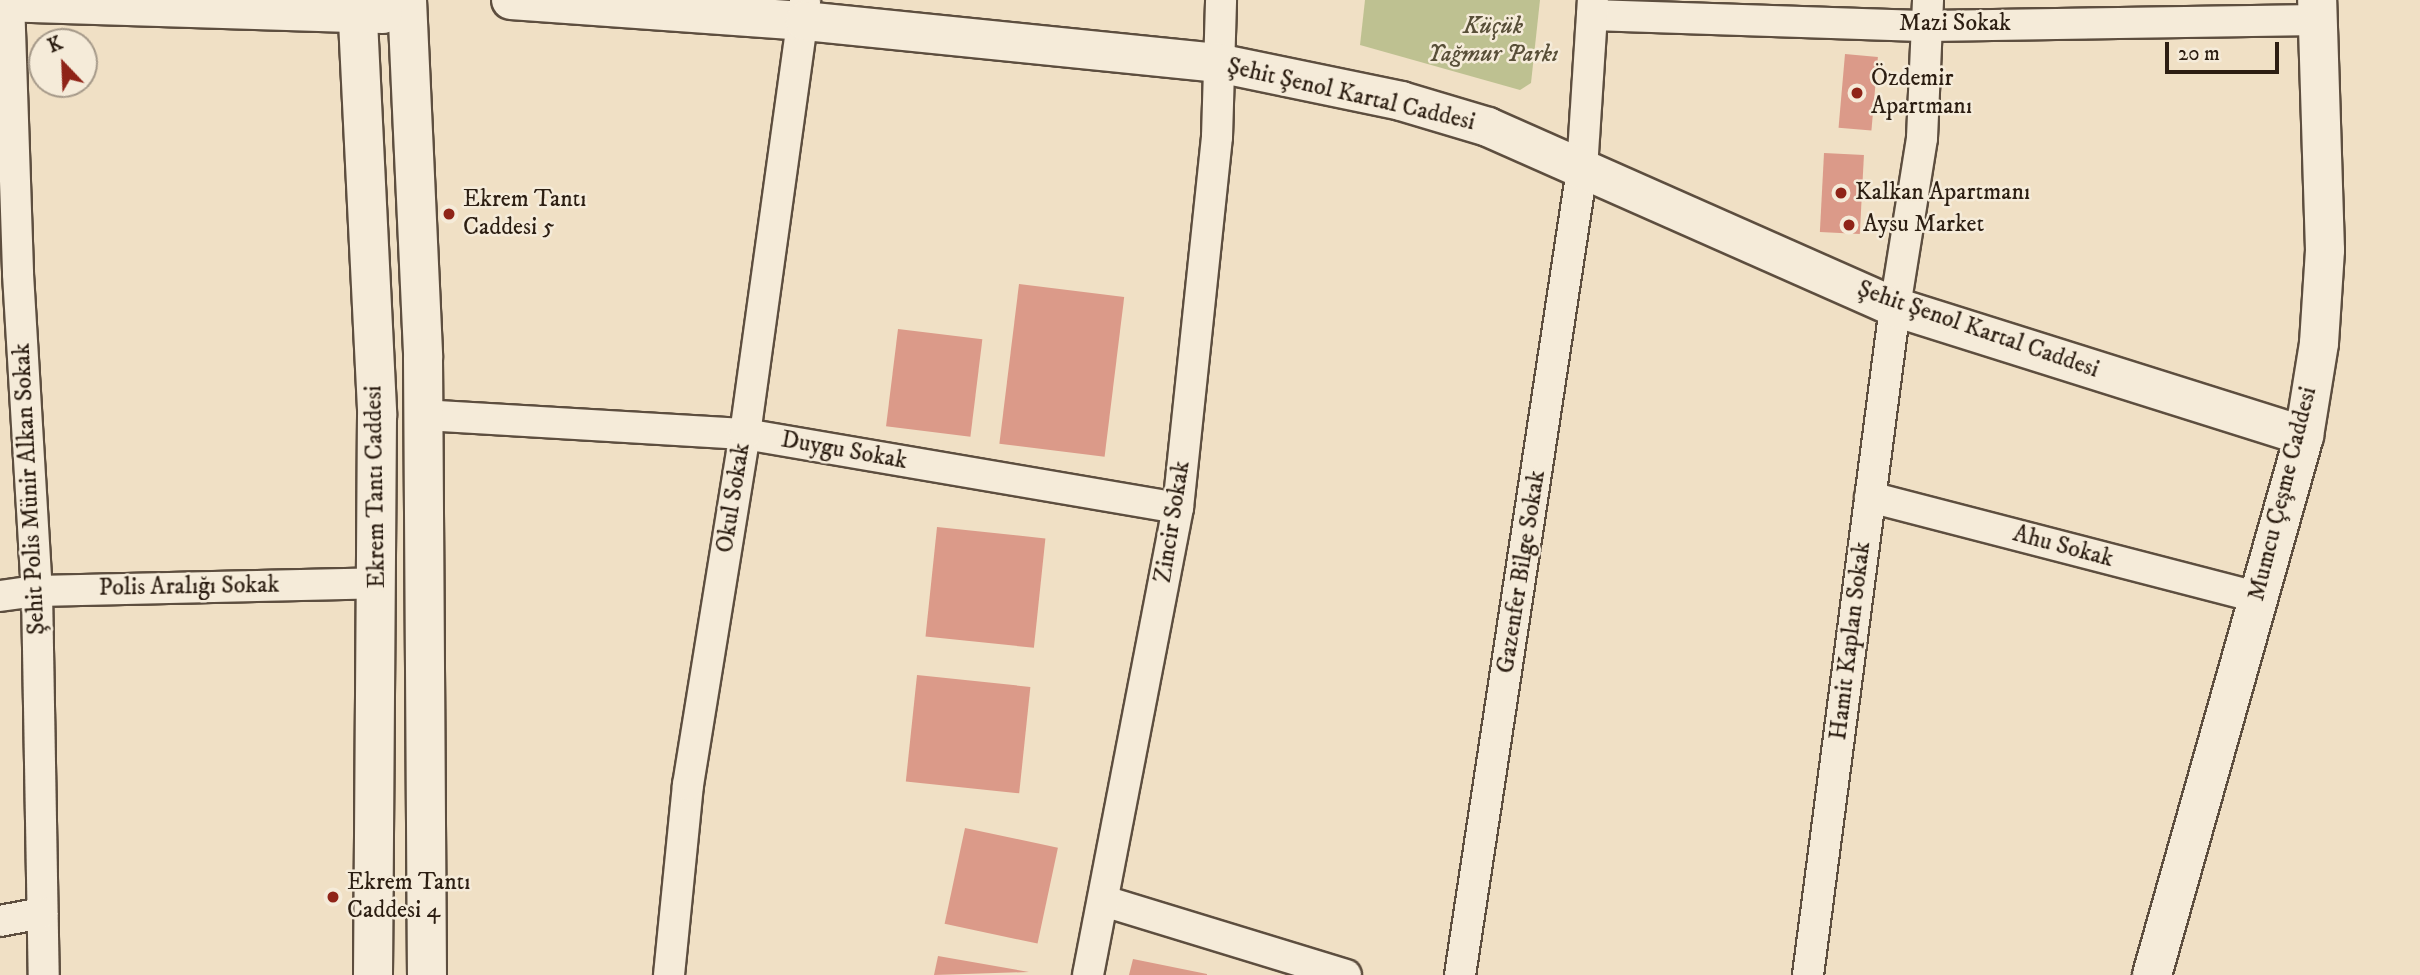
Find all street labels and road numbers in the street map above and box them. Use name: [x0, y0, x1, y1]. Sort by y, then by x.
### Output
street label: Mazi Sokak: [1899, 10, 2011, 38]
street label: Şehit Şenol Kartal Caddesi: [1224, 52, 1478, 138]
street label: Şehit Şenol Kartal Caddesi: [1854, 275, 2102, 385]
street label: Şehit Polis Münir Alkan Sokak: [8, 342, 52, 636]
street label: Mumcu Çeşme Caddesi: [2242, 384, 2324, 604]
street label: Ekrem Tantı Caddesi: [360, 385, 392, 589]
street label: Duygu Sokak: [779, 426, 909, 476]
street label: Okul Sokak: [711, 441, 757, 555]
street label: Zincir Sokak: [1149, 459, 1197, 585]
street label: Gazenfer Bilge Sokak: [1492, 469, 1552, 675]
street label: Ahu Sokak: [2010, 520, 2116, 574]
street label: Hamit Kaplan Sokak: [1825, 540, 1877, 742]
street label: Polis Aralığı Sokak: [98, 571, 280, 603]

